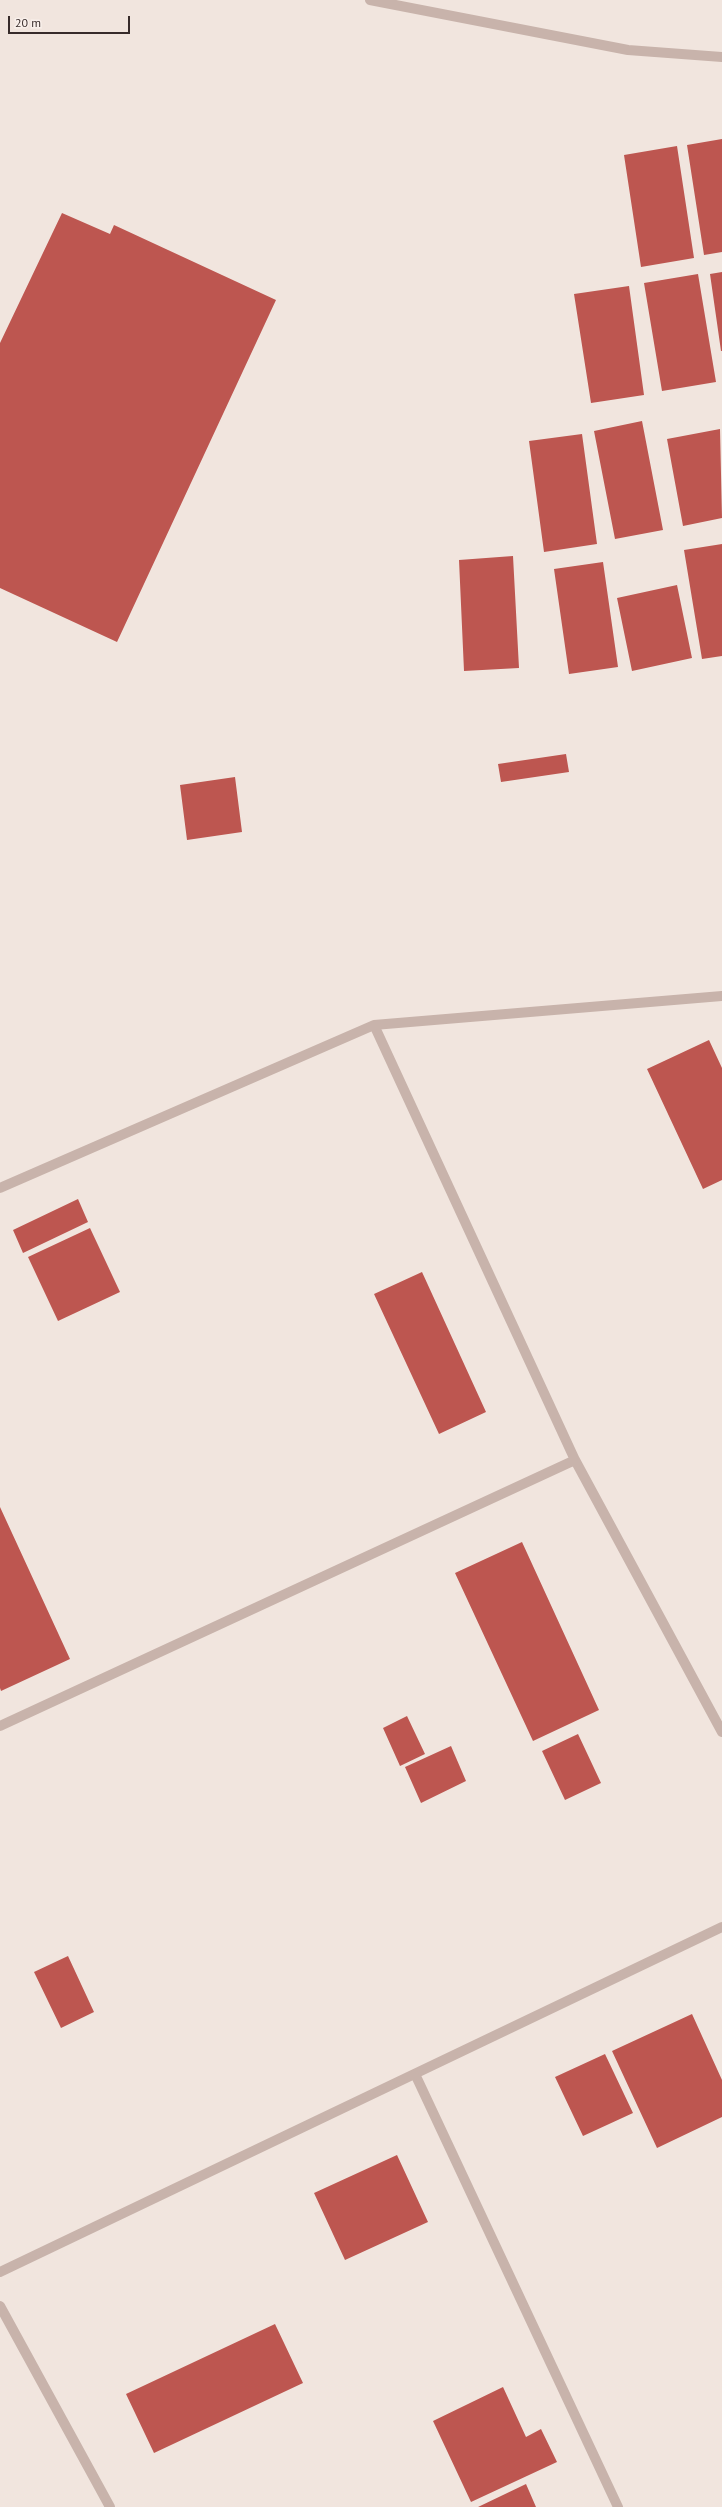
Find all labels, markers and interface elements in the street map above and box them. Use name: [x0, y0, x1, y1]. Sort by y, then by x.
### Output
scale bar: [10, 8, 132, 34]
text: 20 m: [15, 15, 41, 30]

